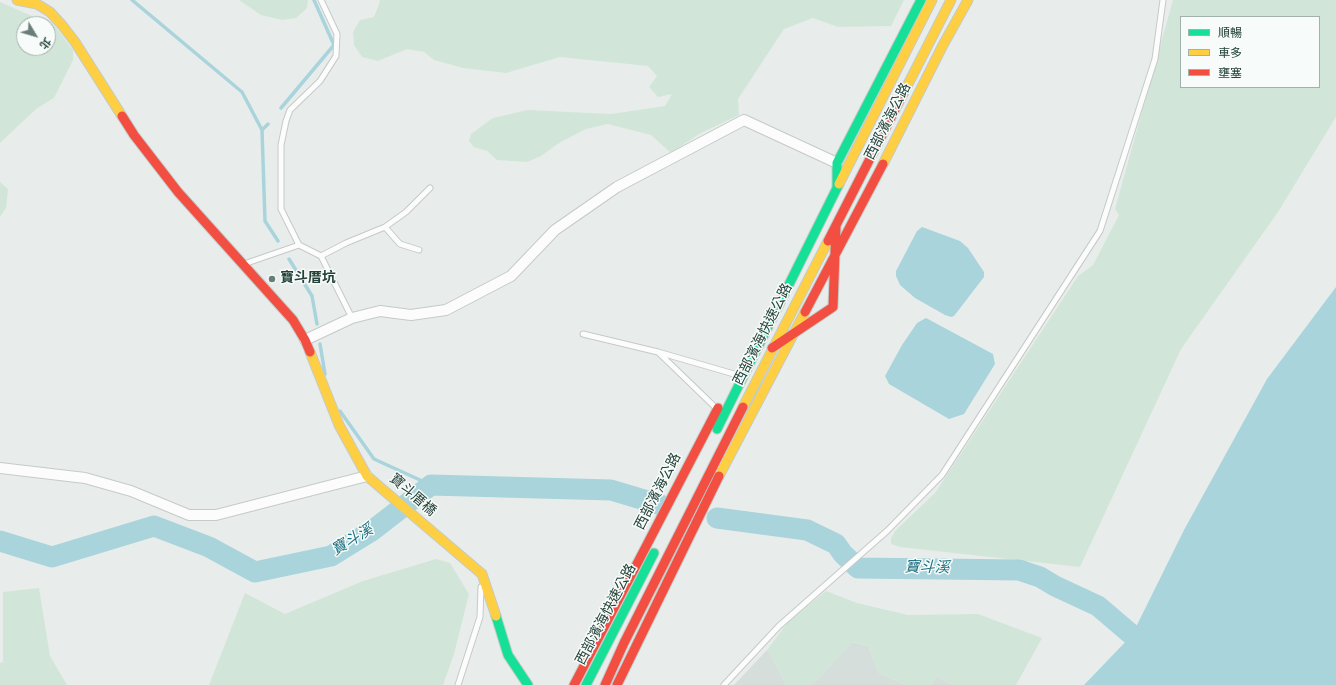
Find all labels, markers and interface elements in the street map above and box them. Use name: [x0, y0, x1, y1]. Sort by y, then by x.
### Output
north arrow: [16, 16, 56, 56]
legend: [1180, 16, 1320, 88]
text: 順暢: [1218, 26, 1242, 42]
text: 北: [36, 34, 54, 51]
text: 車多: [1218, 46, 1242, 62]
text: 壅塞: [1218, 66, 1242, 82]
street label: 西部濱海公路: [862, 81, 916, 163]
place label: 寶斗厝坑: [280, 271, 336, 287]
marker: 寶斗厝坑: [267, 274, 277, 284]
street label: 西部濱海快速公路: [731, 281, 797, 389]
street label: 西部濱海公路: [632, 451, 686, 533]
street label: 寶斗厝橋: [385, 471, 439, 521]
water label: 寶斗溪: [329, 522, 377, 560]
water label: 寶斗溪: [904, 560, 950, 578]
street label: 西部濱海快速公路: [573, 562, 641, 668]

